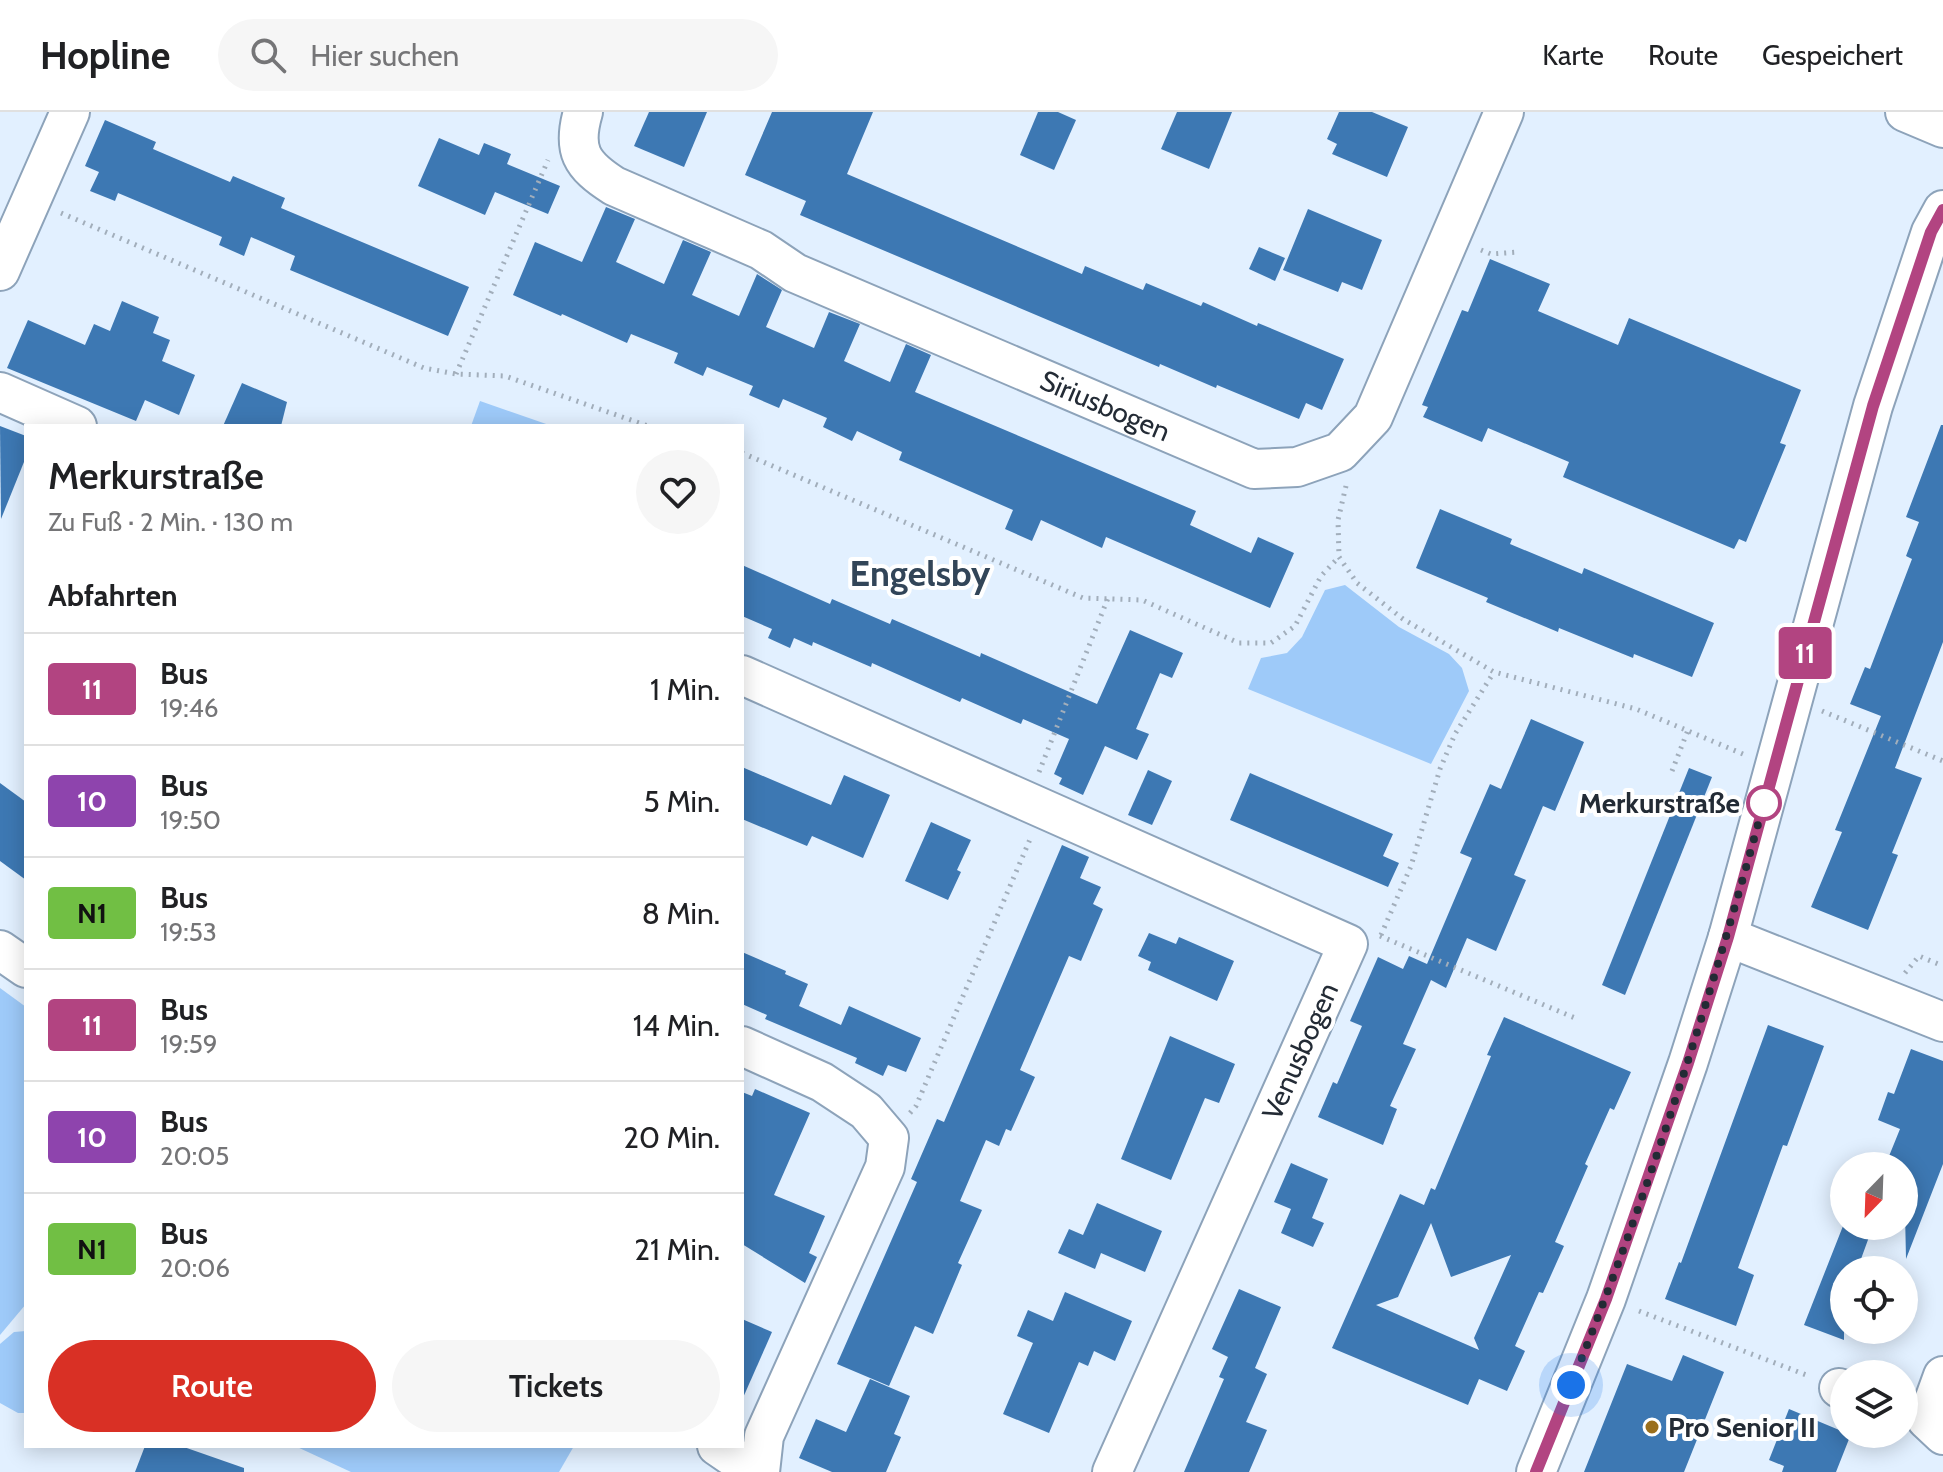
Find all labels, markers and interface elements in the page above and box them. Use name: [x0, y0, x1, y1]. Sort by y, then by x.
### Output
search box: [218, 19, 778, 91]
text: Hopline: [40, 32, 170, 79]
icon: search: [246, 33, 290, 77]
text: Hier suchen: [310, 37, 459, 74]
text: Karte: [1542, 38, 1604, 72]
text: Route: [1648, 38, 1718, 72]
text: Gespeichert: [1762, 38, 1903, 72]
street label: Siriusbogen: [1035, 363, 1176, 448]
button: heart: [636, 450, 720, 534]
text: Merkurstraße: [48, 452, 264, 499]
text: Zu Fuß · 2 Min. · 130 m: [48, 506, 293, 538]
district label: Engelsby: [850, 551, 991, 595]
text: Abfahrten: [48, 577, 178, 614]
line badge: 11: [1769, 627, 1841, 679]
text: 11: [1795, 636, 1815, 670]
text: Bus: [160, 655, 208, 692]
text: 1 Min.: [650, 671, 720, 708]
text: 11: [82, 672, 102, 706]
text: 19:46: [160, 692, 218, 724]
text: Bus: [160, 767, 208, 804]
text: 5 Min.: [644, 783, 720, 820]
text: 10: [77, 784, 107, 818]
place label: Merkurstraße: [1579, 786, 1740, 820]
marker: Merkurstraße: [1747, 786, 1781, 820]
text: 19:50: [160, 804, 221, 836]
text: Bus: [160, 879, 208, 916]
text: 8 Min.: [642, 895, 720, 932]
text: N1: [77, 896, 107, 930]
text: 19:53: [160, 916, 217, 948]
street label: Venusbogen: [1255, 977, 1345, 1125]
text: Bus: [160, 991, 208, 1028]
text: 14 Min.: [633, 1007, 720, 1044]
text: 11: [82, 1008, 102, 1042]
text: 19:59: [160, 1028, 218, 1060]
text: Bus: [160, 1103, 208, 1140]
text: 20 Min.: [623, 1119, 720, 1156]
text: 10: [77, 1120, 107, 1154]
text: 20:05: [160, 1140, 229, 1172]
north arrow: [1830, 1152, 1918, 1240]
map controls: [1830, 1152, 1918, 1448]
text: Bus: [160, 1215, 208, 1252]
text: 21 Min.: [634, 1231, 720, 1268]
text: N1: [77, 1232, 107, 1266]
text: 20:06: [160, 1252, 230, 1284]
button: locate: [1830, 1256, 1918, 1344]
button: Route: [48, 1340, 376, 1432]
button: Tickets: [392, 1340, 720, 1432]
button: layers: [1830, 1360, 1918, 1448]
your location: [1551, 1365, 1591, 1405]
place label: Pro Senior II: [1668, 1410, 1816, 1444]
marker: Pro Senior II: [1643, 1418, 1661, 1436]

